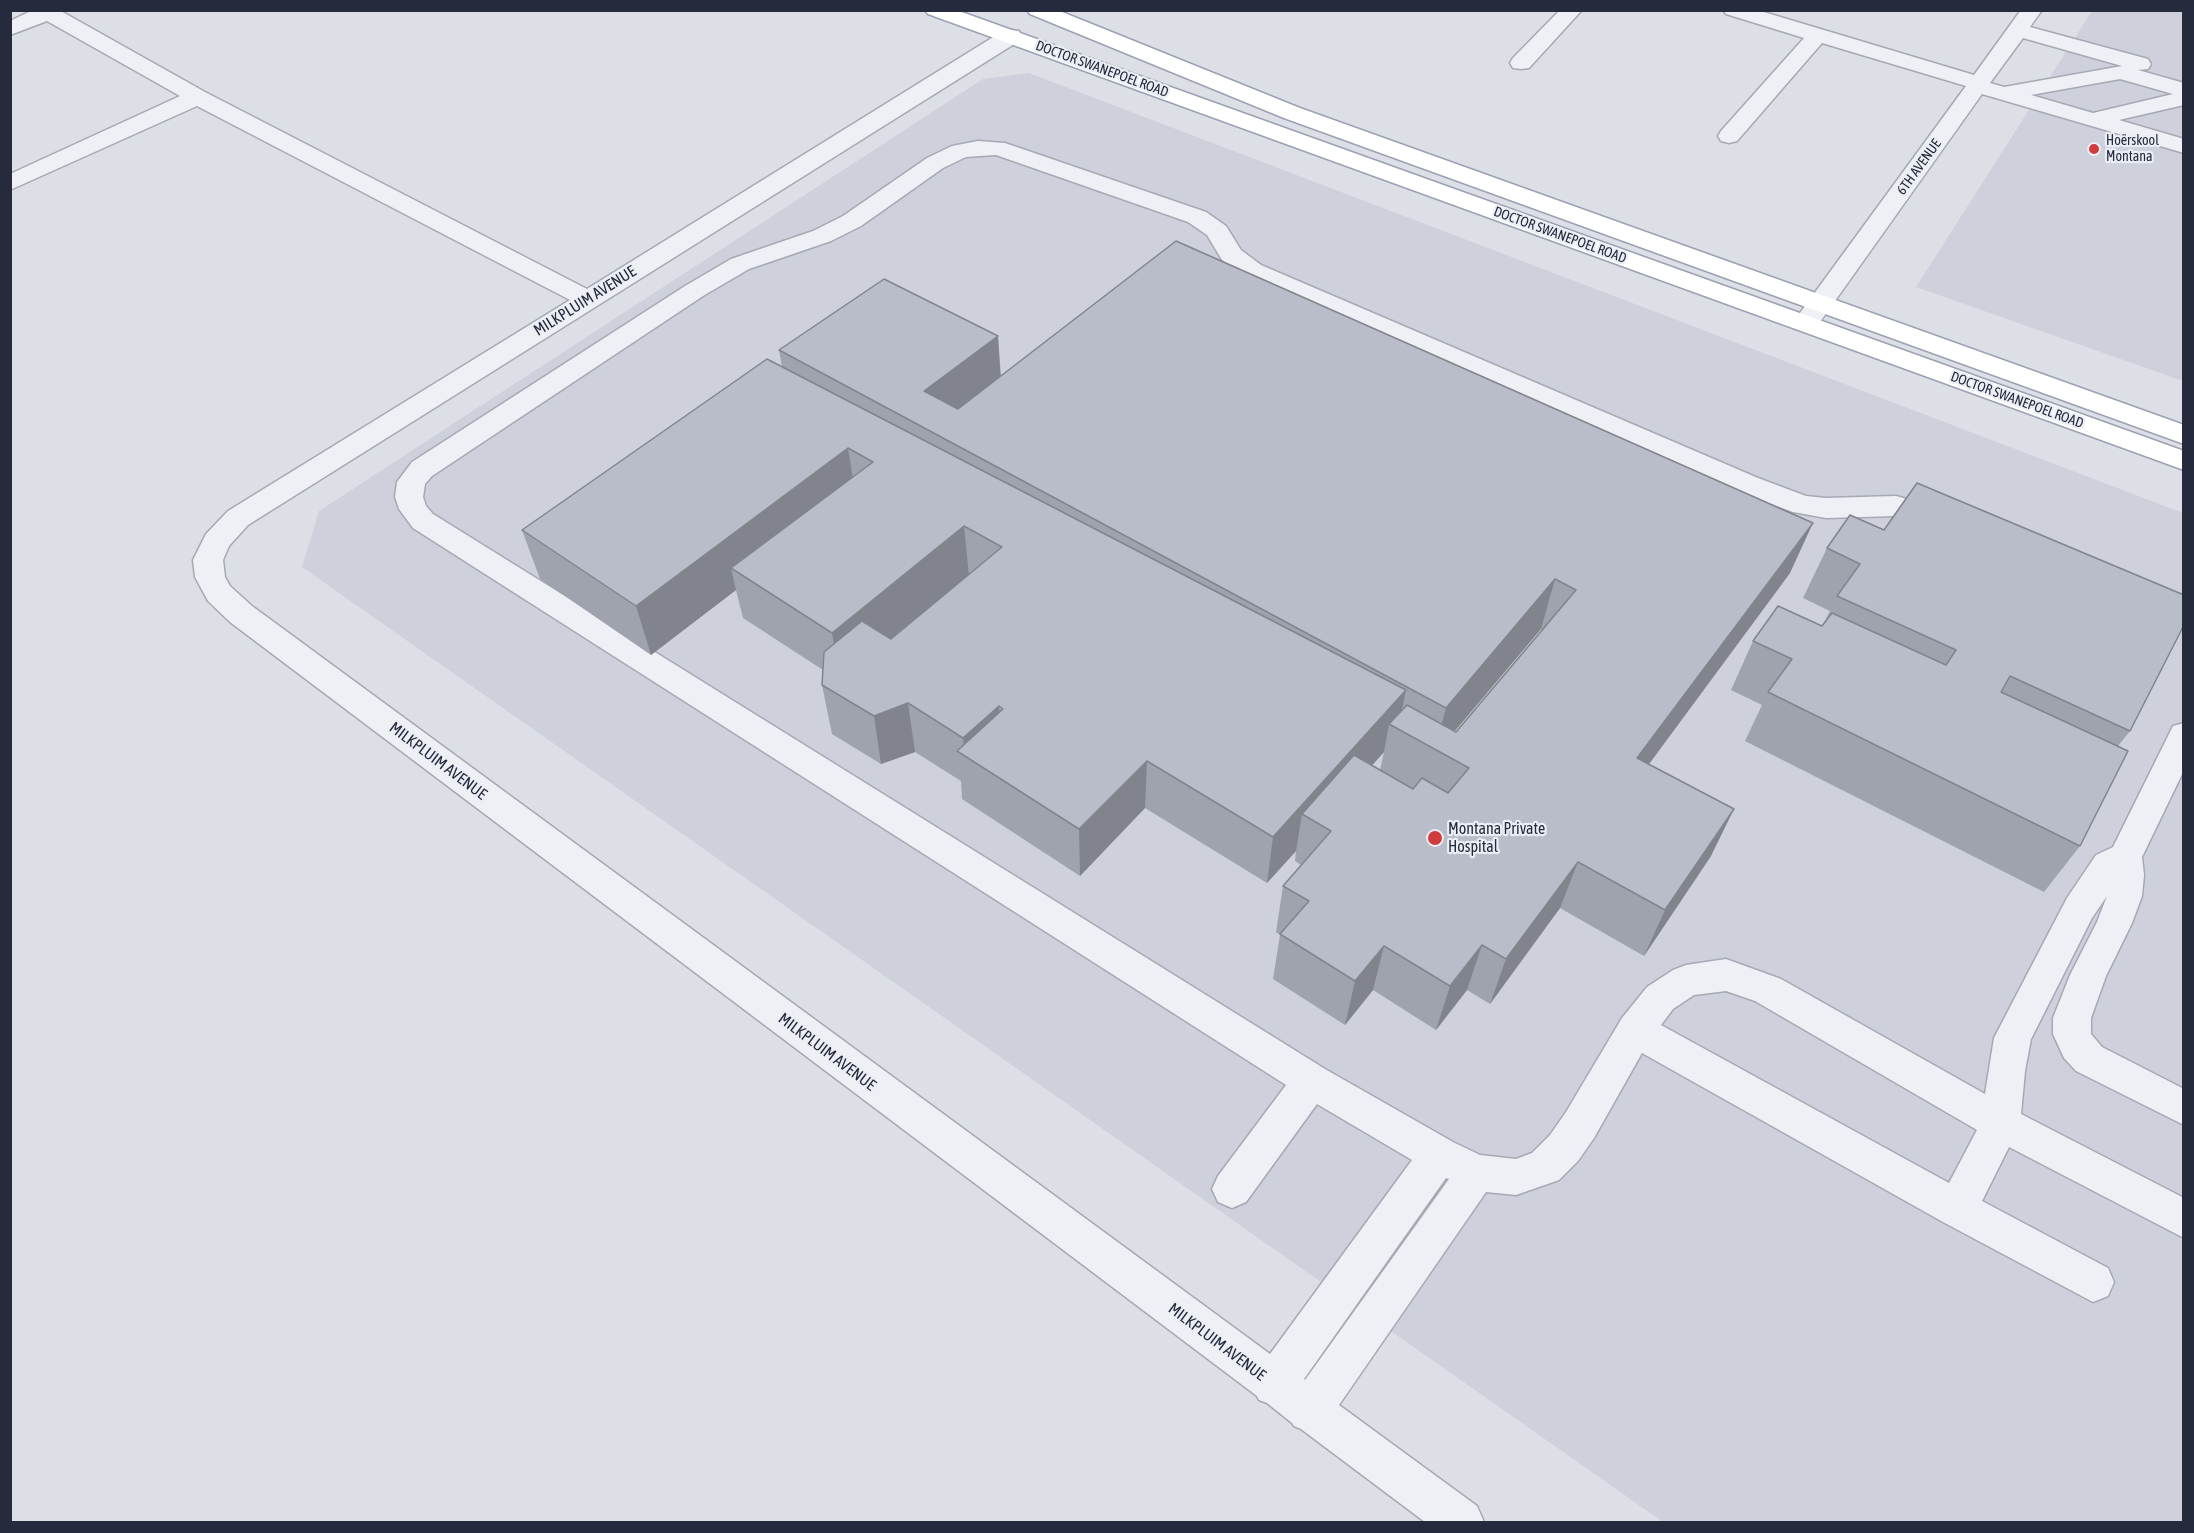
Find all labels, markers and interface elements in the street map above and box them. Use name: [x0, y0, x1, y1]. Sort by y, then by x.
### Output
street label: DOCTOR SWANEPOEL ROAD: [1033, 37, 1171, 101]
place label: Hoërskool Montana: [2106, 133, 2159, 166]
street label: 6TH AVENUE: [1893, 136, 1945, 198]
marker: Hoërskool Montana: [2087, 142, 2101, 156]
street label: DOCTOR SWANEPOEL ROAD: [1491, 203, 1629, 267]
street label: MILKPLUIM AVENUE: [530, 262, 640, 340]
street label: DOCTOR SWANEPOEL ROAD: [1948, 368, 2086, 432]
street label: MILKPLUIM AVENUE: [385, 718, 491, 804]
place label: Montana Private Hospital: [1448, 819, 1545, 857]
marker: Montana Private Hospital: [1426, 829, 1444, 847]
street label: MILKPLUIM AVENUE: [774, 1009, 880, 1095]
street label: MILKPLUIM AVENUE: [1164, 1299, 1270, 1385]

